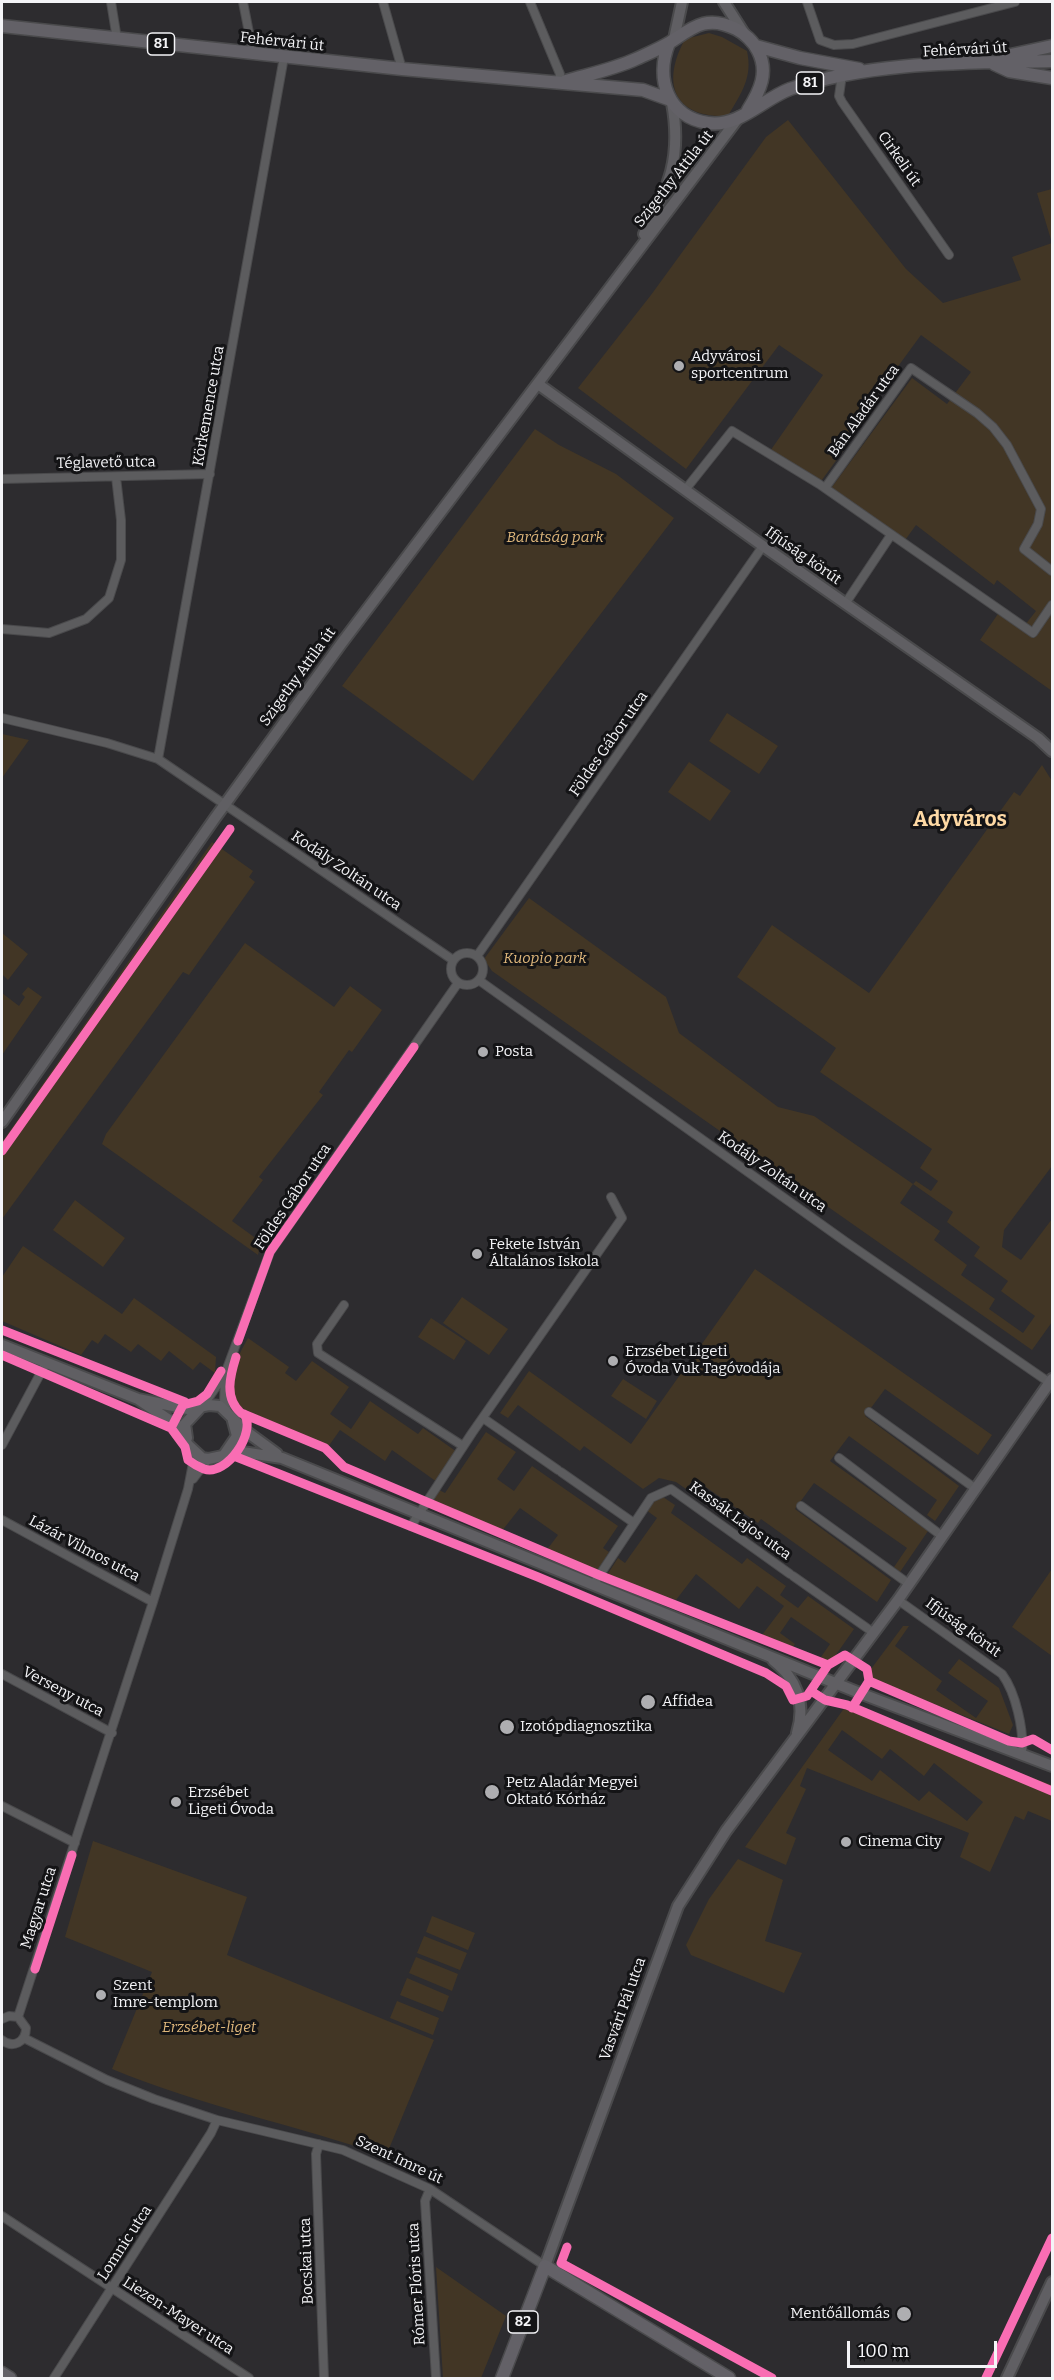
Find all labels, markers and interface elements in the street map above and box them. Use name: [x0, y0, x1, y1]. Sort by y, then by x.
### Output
street label: Fehérvári út: [239, 29, 325, 55]
road number: 81: [148, 33, 174, 55]
street label: Fehérvári út: [922, 39, 1008, 61]
road number: 81: [796, 72, 824, 94]
street label: Szigethy Attila út: [631, 127, 717, 231]
street label: Cirkeli út: [874, 128, 924, 190]
street label: Körkemence utca: [190, 344, 228, 468]
place label: Adyvárosi sportcentrum: [691, 348, 788, 383]
marker: Adyvárosi sportcentrum: [672, 359, 686, 373]
street label: Bán Aladár utca: [825, 361, 903, 461]
street label: Téglavető utca: [56, 453, 156, 473]
street label: Ifjúság körút: [761, 523, 845, 589]
park label: Barátság park: [506, 529, 604, 547]
street label: Szigethy Attila út: [256, 624, 340, 730]
street label: Földes Gábor utca: [566, 688, 652, 800]
district label: Adyváros: [913, 807, 1007, 833]
street label: Kodály Zoltán utca: [288, 828, 404, 914]
park label: Kuopio park: [503, 950, 587, 968]
place label: Posta: [495, 1043, 533, 1061]
marker: Posta: [476, 1045, 490, 1059]
street label: Kodály Zoltán utca: [714, 1128, 830, 1216]
street label: Földes Gábor utca: [251, 1141, 335, 1253]
place label: Fekete István Általános Iskola: [489, 1236, 599, 1271]
marker: Fekete István Általános Iskola: [470, 1247, 484, 1261]
place label: Erzsébet Ligeti Óvoda Vuk Tagóvodája: [625, 1343, 781, 1378]
marker: Erzsébet Ligeti Óvoda Vuk Tagóvodája: [606, 1354, 620, 1368]
street label: Kassák Lajos utca: [686, 1478, 794, 1564]
street label: Lázár Vilmos utca: [25, 1512, 143, 1586]
street label: Ifjúság körút: [922, 1595, 1004, 1661]
street label: Verseny utca: [19, 1663, 107, 1721]
marker: Affidea: [639, 1693, 657, 1711]
place label: Affidea: [662, 1693, 713, 1711]
marker: Izotópdiagnosztika: [498, 1718, 516, 1736]
place label: Izotópdiagnosztika: [520, 1718, 652, 1736]
place label: Petz Aladár Megyei Oktató Kórház: [506, 1774, 638, 1809]
marker: Petz Aladár Megyei Oktató Kórház: [483, 1783, 501, 1801]
place label: Erzsébet Ligeti Óvoda: [188, 1784, 274, 1819]
marker: Erzsébet Ligeti Óvoda: [169, 1795, 183, 1809]
place label: Cinema City: [858, 1833, 942, 1851]
marker: Cinema City: [839, 1835, 853, 1849]
street label: Magyar utca: [17, 1865, 61, 1951]
street label: Vasvári Pál utca: [596, 1955, 650, 2063]
place label: Szent Imre-templom: [113, 1977, 218, 2012]
marker: Szent Imre-templom: [94, 1988, 108, 2002]
park label: Erzsébet-liget: [162, 2019, 256, 2037]
street label: Szent Imre út: [353, 2132, 445, 2188]
street label: Lomnic utca: [94, 2202, 156, 2284]
street label: Bocskai utca: [296, 2217, 318, 2305]
street label: Rómer Flóris utca: [405, 2222, 429, 2346]
street label: Liezen-Mayer utca: [119, 2273, 237, 2359]
place label: Mentőállomás: [790, 2305, 890, 2323]
marker: Mentőállomás: [895, 2305, 913, 2323]
road number: 82: [508, 2311, 538, 2333]
scale bar: [850, 2329, 1000, 2367]
text: 100 m: [858, 2340, 909, 2362]

